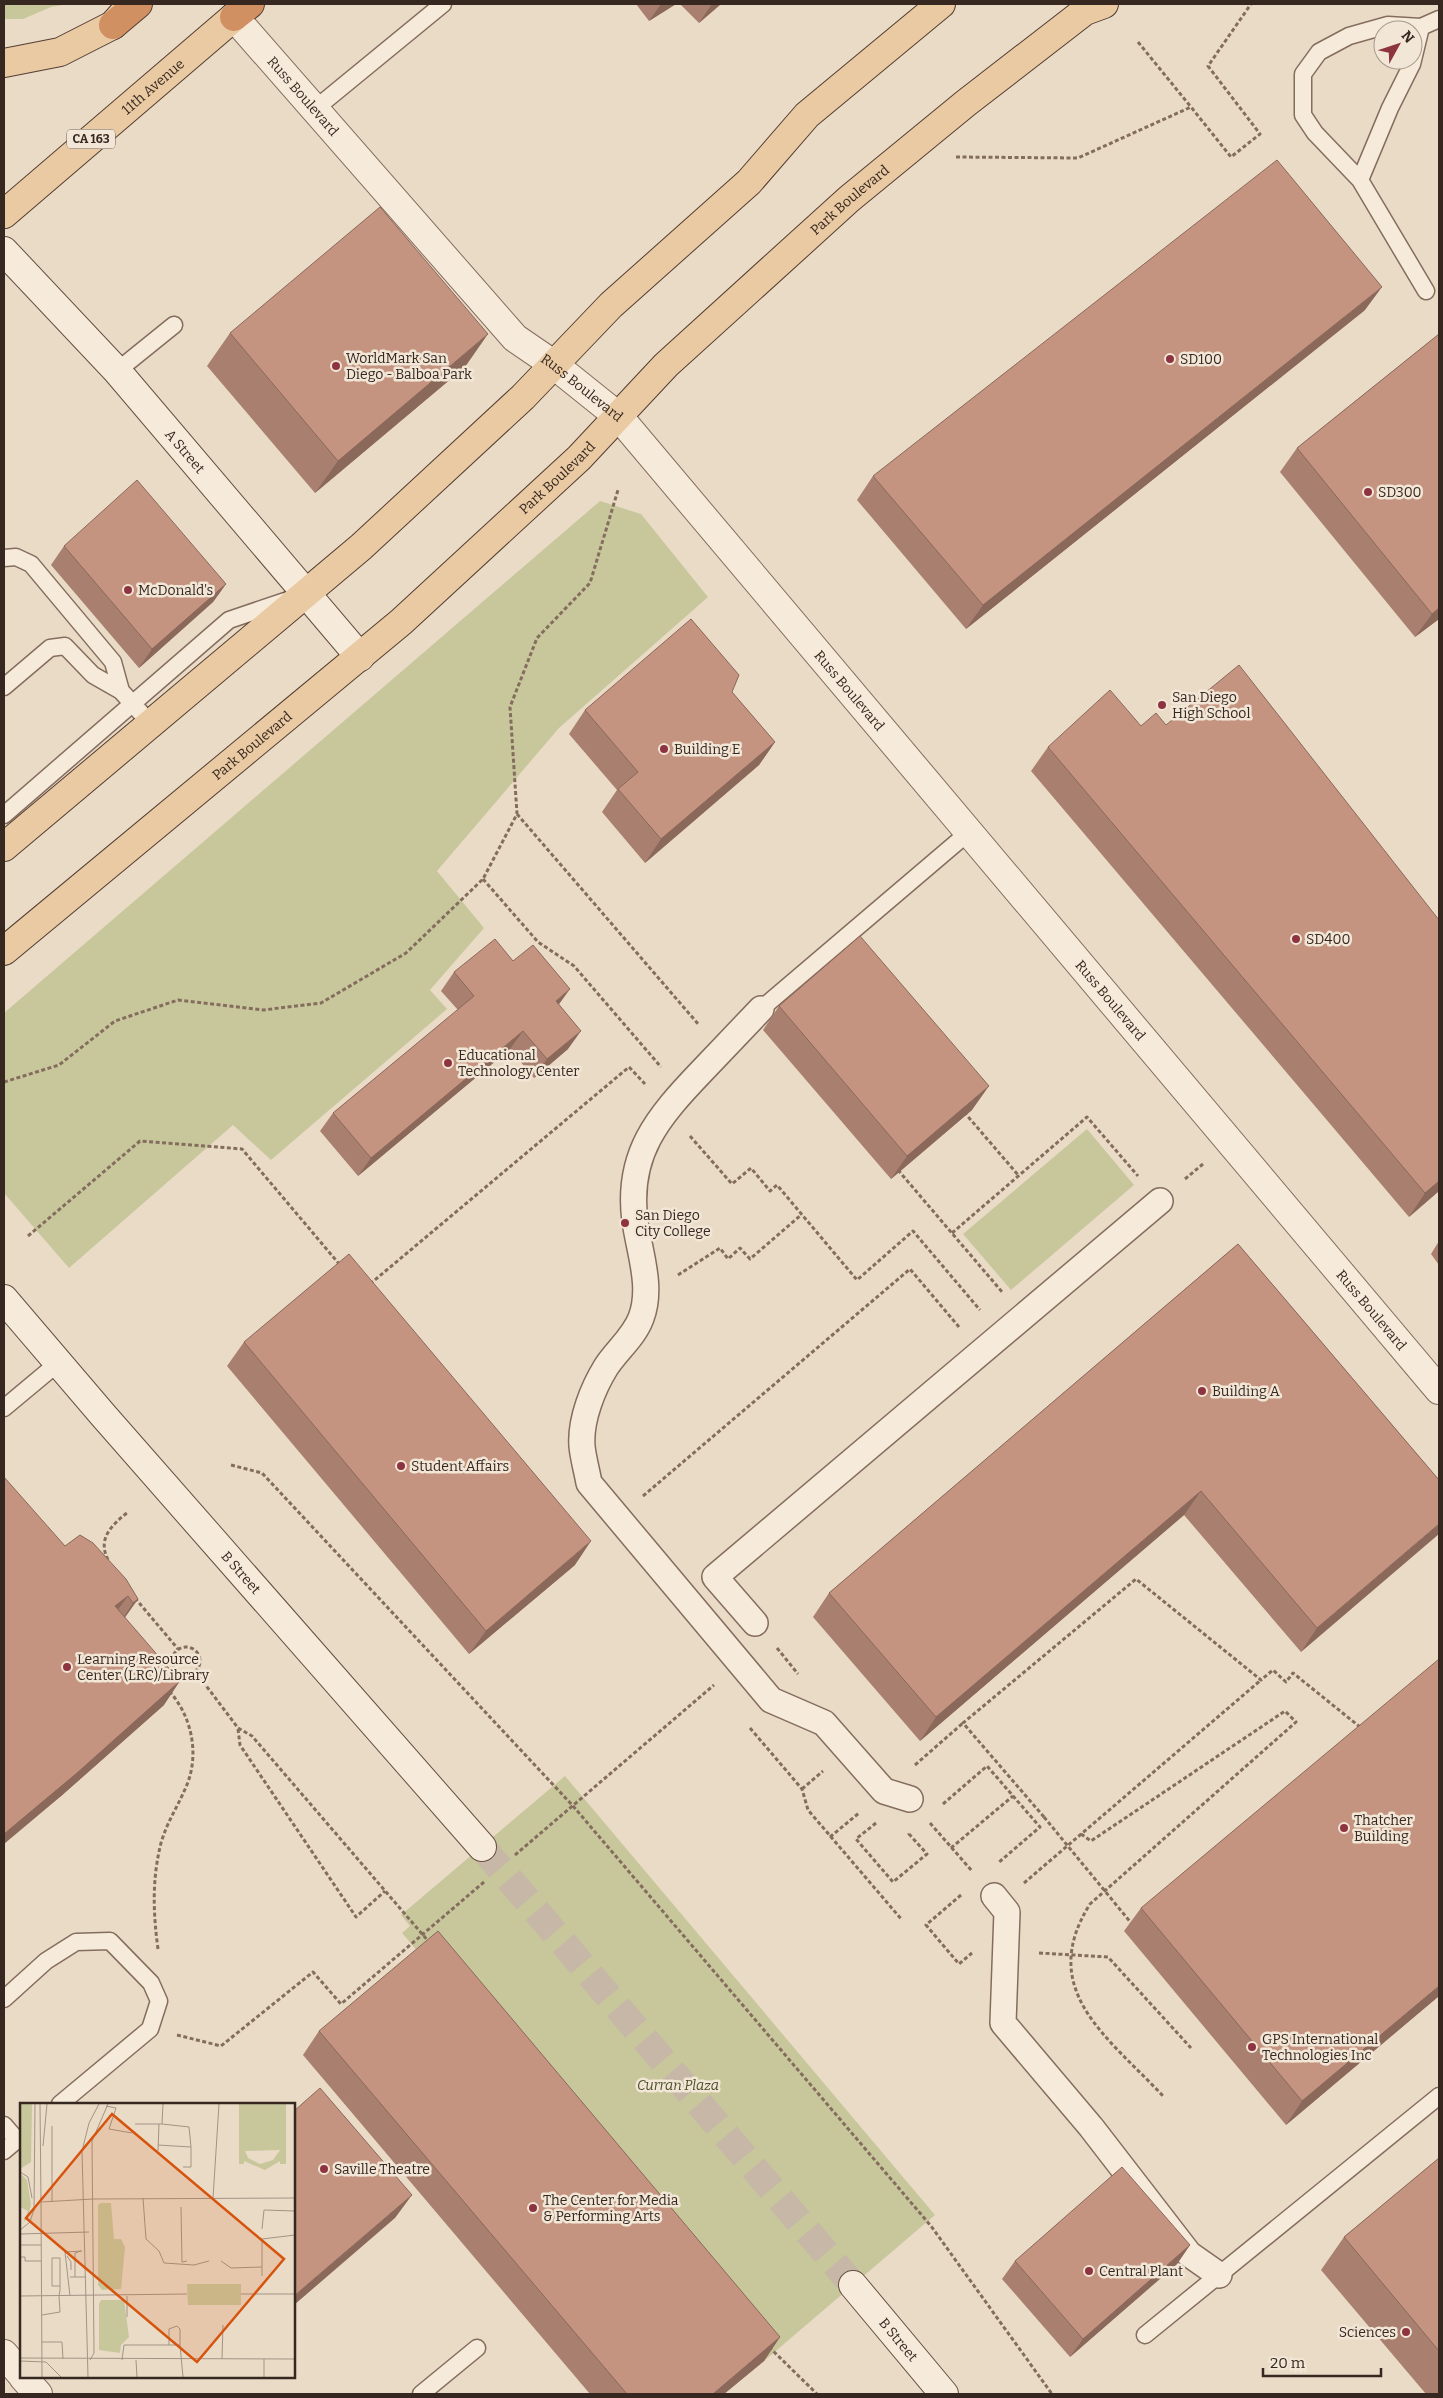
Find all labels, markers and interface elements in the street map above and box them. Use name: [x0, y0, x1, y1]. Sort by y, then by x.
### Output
north arrow: [1373, 20, 1423, 70]
text: N: [1398, 27, 1418, 47]
street label: Russ Boulevard: [263, 53, 342, 140]
street label: 11th Avenue: [118, 55, 188, 118]
road number: CA 163: [67, 130, 115, 148]
street label: Park Boulevard: [807, 162, 893, 239]
place label: WorldMark San Diego - Balboa Park: [346, 350, 472, 383]
street label: Russ Boulevard: [537, 350, 626, 426]
place label: SD100: [1180, 351, 1222, 368]
marker: SD100: [1164, 353, 1176, 365]
marker: WorldMark San Diego - Balboa Park: [330, 360, 342, 372]
street label: A Street: [161, 426, 208, 477]
street label: Park Boulevard: [516, 438, 599, 518]
place label: SD300: [1378, 484, 1422, 501]
marker: SD300: [1362, 486, 1374, 498]
place label: McDonald's: [138, 582, 213, 599]
marker: McDonald's: [122, 584, 134, 596]
street label: Russ Boulevard: [810, 647, 888, 735]
place label: San Diego High School: [1172, 689, 1250, 722]
marker: San Diego High School: [1156, 699, 1168, 711]
street label: Park Boulevard: [209, 708, 296, 784]
place label: Building E: [674, 741, 740, 758]
marker: Building E: [658, 743, 670, 755]
place label: SD400: [1306, 931, 1350, 948]
marker: SD400: [1290, 933, 1302, 945]
street label: Russ Boulevard: [1071, 957, 1149, 1044]
place label: Educational Technology Center: [458, 1047, 580, 1080]
marker: Educational Technology Center: [442, 1057, 454, 1069]
place label: San Diego City College: [635, 1207, 711, 1240]
marker: San Diego City College: [619, 1217, 631, 1229]
street label: Russ Boulevard: [1332, 1267, 1410, 1354]
place label: Building A: [1212, 1383, 1280, 1400]
marker: Building A: [1196, 1385, 1208, 1397]
place label: Student Affairs: [411, 1458, 509, 1475]
marker: Student Affairs: [395, 1460, 407, 1472]
street label: B Street: [217, 1548, 264, 1598]
place label: Learning Resource Center (LRC)/Library: [77, 1651, 210, 1684]
marker: Learning Resource Center (LRC)/Library: [61, 1661, 73, 1673]
place label: Thatcher Building: [1354, 1812, 1413, 1845]
marker: Thatcher Building: [1338, 1822, 1350, 1834]
place label: GPS International Technologies Inc: [1262, 2031, 1378, 2064]
marker: GPS International Technologies Inc: [1246, 2041, 1258, 2053]
park label: Curran Plaza: [637, 2077, 719, 2094]
inset map: [20, 2103, 295, 2378]
place label: Saville Theatre: [334, 2161, 430, 2178]
marker: Saville Theatre: [318, 2163, 330, 2175]
place label: The Center for Media & Performing Arts: [543, 2192, 679, 2225]
marker: The Center for Media & Performing Arts: [527, 2202, 539, 2214]
place label: Central Plant: [1099, 2263, 1183, 2280]
marker: Central Plant: [1083, 2265, 1095, 2277]
street label: B Street: [875, 2315, 921, 2365]
place label: Sciences: [1339, 2324, 1396, 2341]
marker: Sciences: [1400, 2326, 1412, 2338]
scale bar: [1263, 2346, 1380, 2378]
text: 20 m: [1270, 2354, 1306, 2372]

